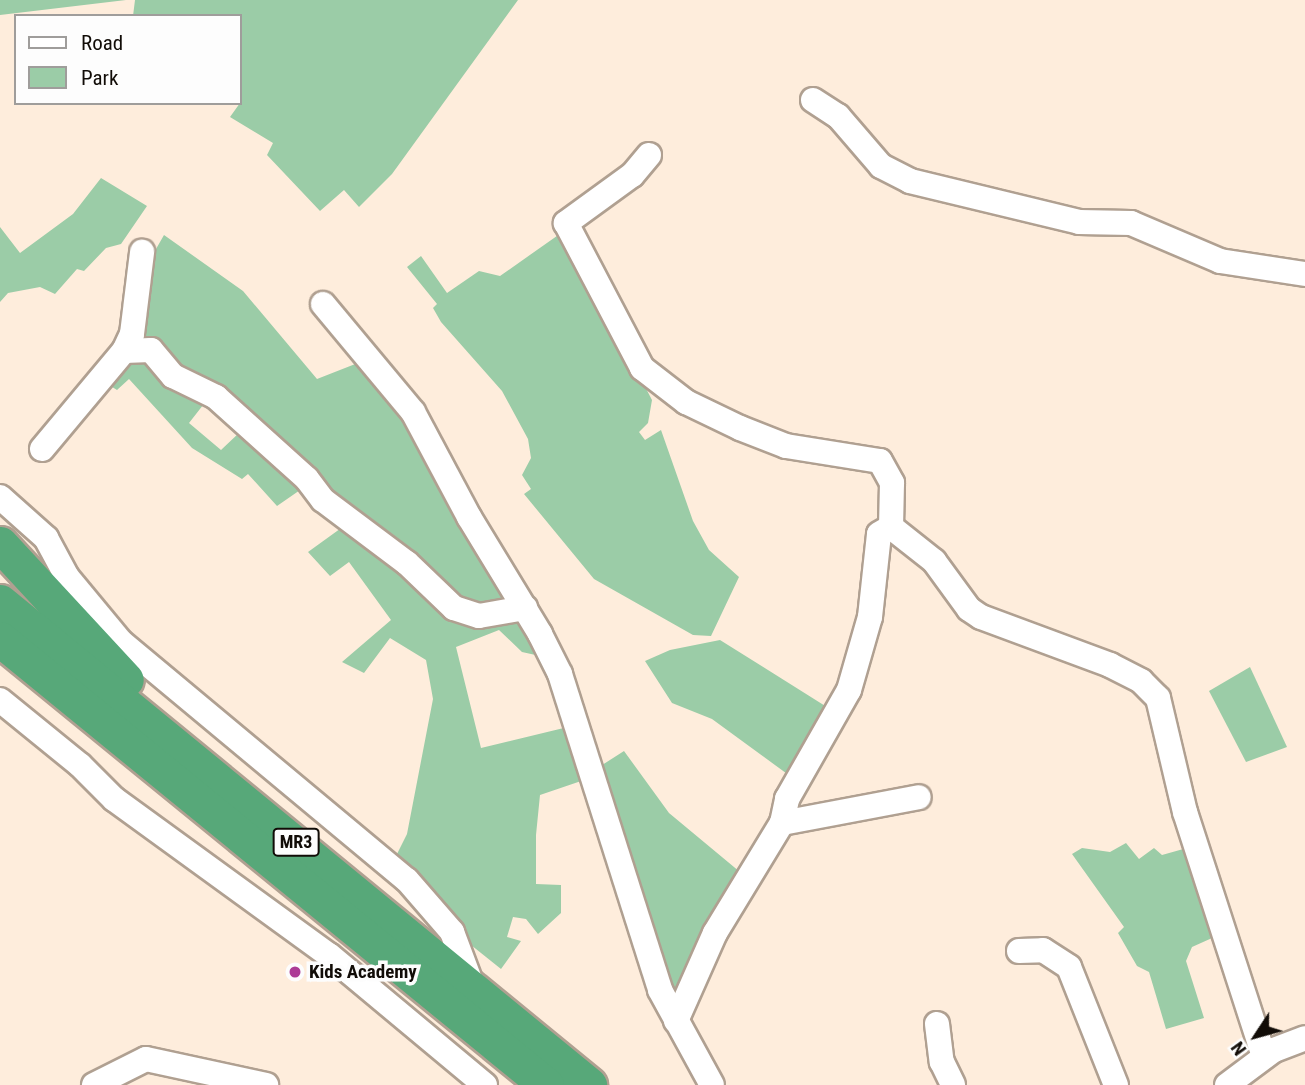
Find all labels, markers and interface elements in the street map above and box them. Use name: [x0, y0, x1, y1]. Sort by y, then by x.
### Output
legend: [14, 14, 242, 105]
text: Road: [81, 31, 123, 55]
text: Park: [81, 66, 118, 90]
road number: MR3: [272, 828, 320, 856]
place label: Kids Academy: [309, 961, 417, 983]
marker: Kids Academy: [287, 964, 303, 980]
north arrow: [1221, 1001, 1291, 1071]
text: N: [1226, 1037, 1251, 1060]

